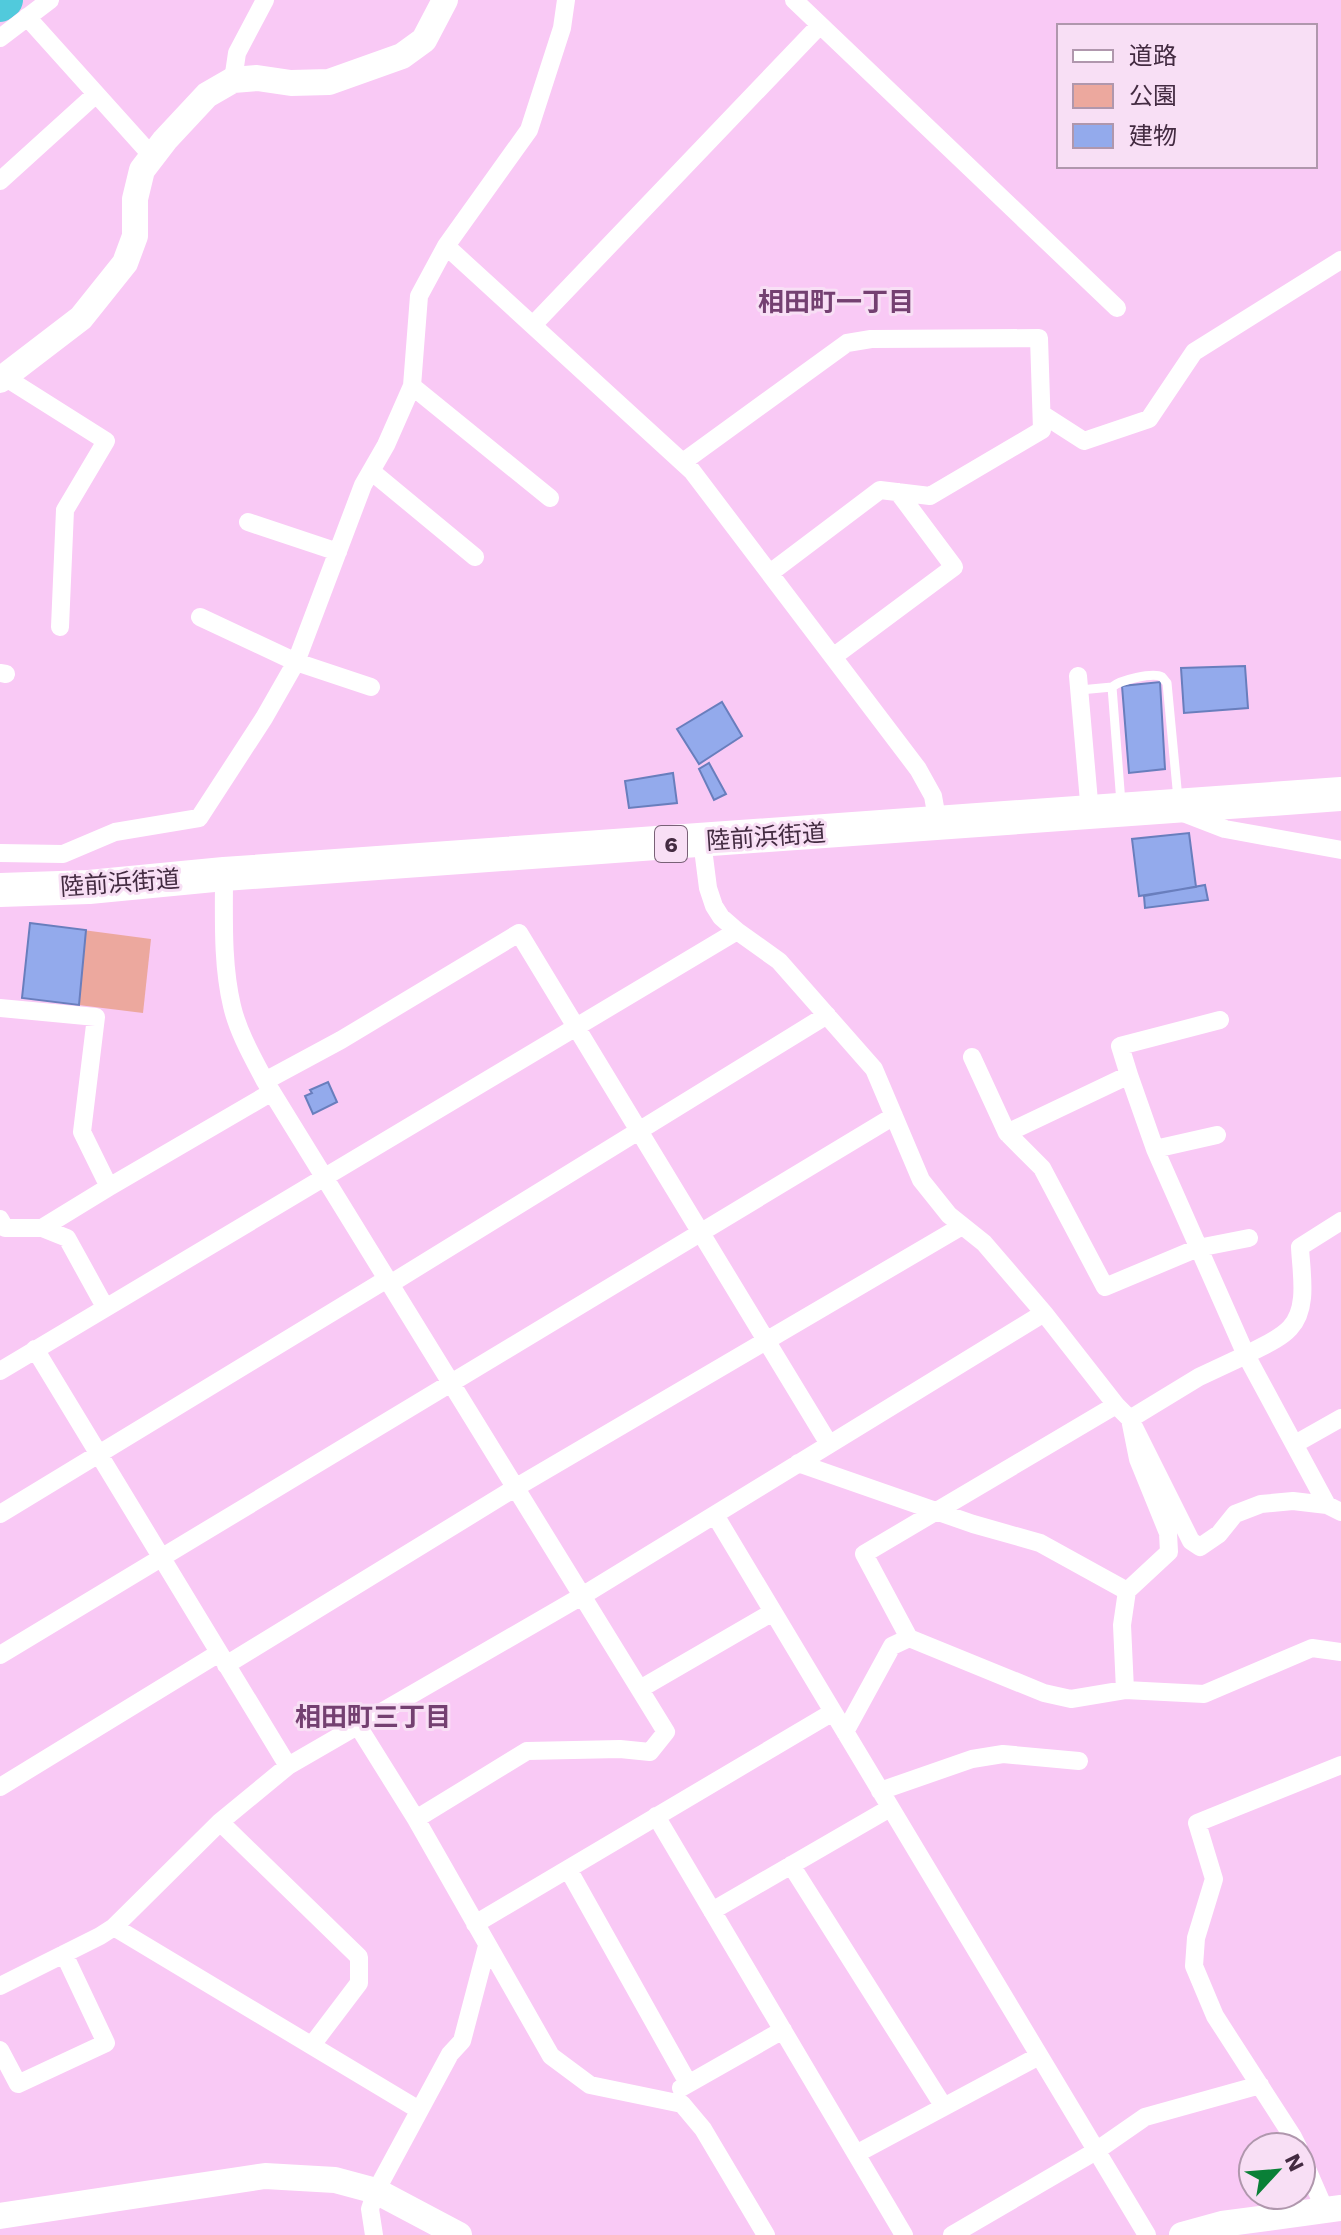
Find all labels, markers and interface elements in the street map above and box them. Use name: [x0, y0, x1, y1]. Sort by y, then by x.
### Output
legend: [1057, 24, 1317, 168]
text: 道路: [1129, 42, 1177, 70]
text: 公園: [1129, 82, 1177, 110]
text: 建物: [1129, 122, 1177, 150]
district label: 相田町一丁目: [758, 287, 914, 317]
street label: 陸前浜街道: [705, 819, 827, 855]
road number: 6: [655, 826, 687, 862]
street label: 陸前浜街道: [59, 865, 181, 901]
district label: 相田町三丁目: [295, 1702, 451, 1732]
north arrow: [1237, 2131, 1317, 2211]
text: N: [1280, 2150, 1309, 2175]

